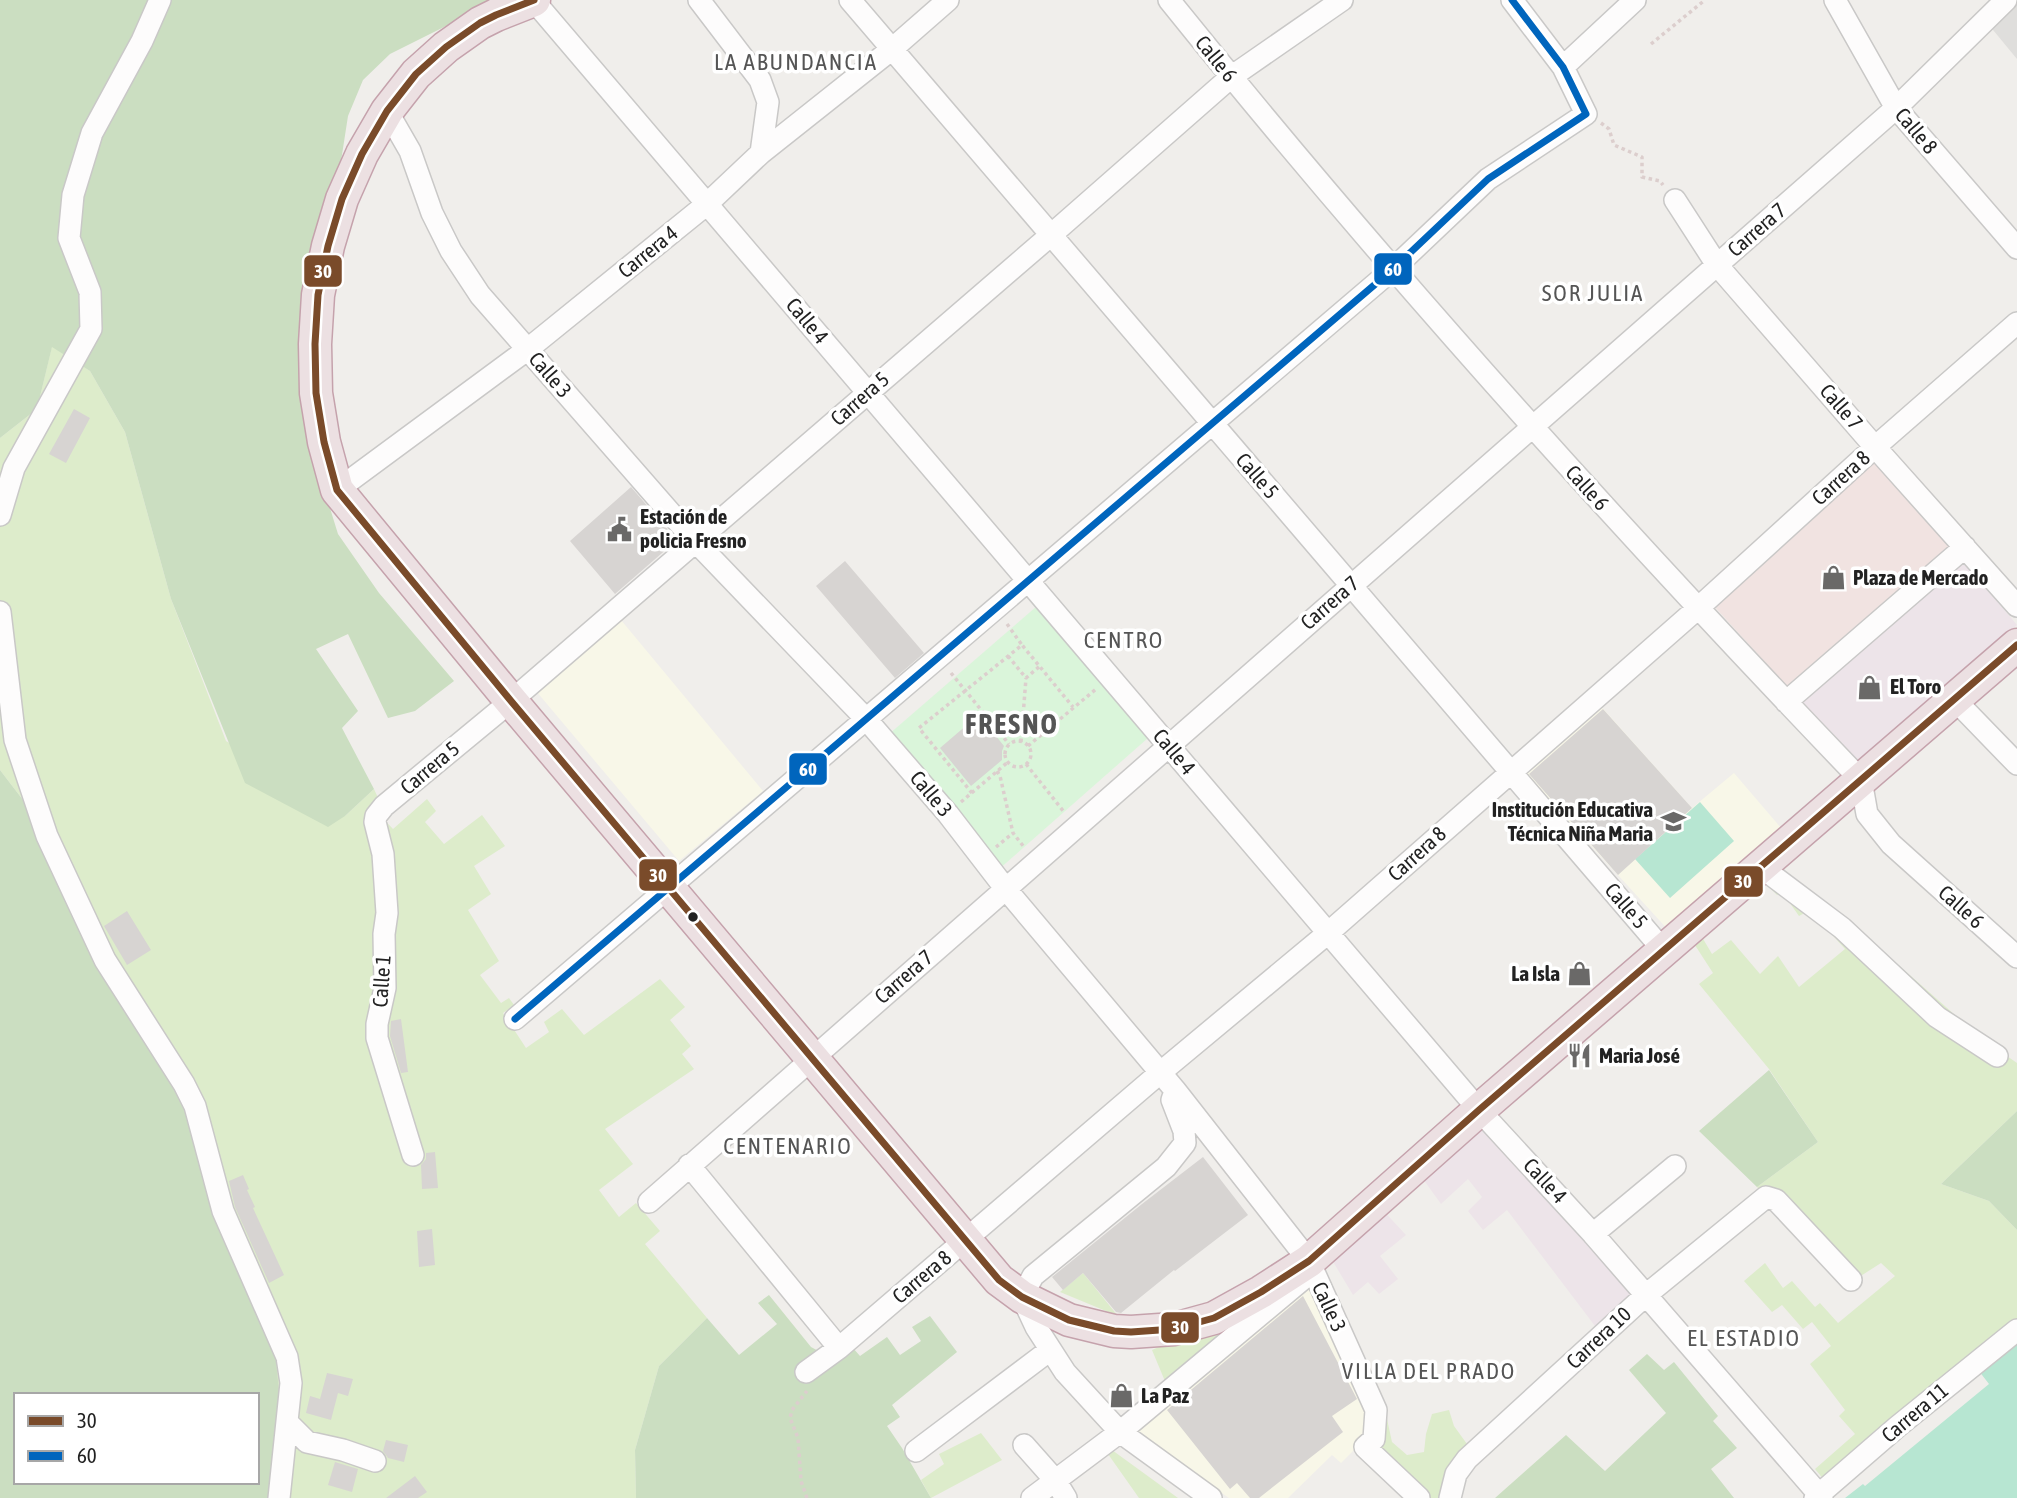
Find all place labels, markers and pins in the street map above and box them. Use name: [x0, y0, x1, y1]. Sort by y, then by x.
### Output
place label: Estación de policia Fresno: [640, 504, 747, 552]
public building icon: Estación de policia Fresno: [606, 515, 634, 543]
shop icon: Plaza de Mercado: [1819, 564, 1847, 592]
place label: Plaza de Mercado: [1853, 565, 1988, 589]
shop icon: El Toro: [1856, 673, 1884, 701]
place label: El Toro: [1890, 674, 1941, 698]
place label: Institución Educativa Técnica Niña Maria: [1492, 797, 1653, 845]
school or university icon: Institución Educativa Técnica Niña Maria: [1659, 808, 1687, 836]
unlabelled marker: [686, 910, 700, 924]
shop icon: La Isla: [1566, 960, 1594, 988]
place label: La Isla: [1511, 961, 1560, 985]
restaurant icon: Maria José: [1565, 1042, 1593, 1070]
place label: Maria José: [1599, 1043, 1680, 1067]
shop icon: La Paz: [1107, 1382, 1135, 1410]
place label: La Paz: [1141, 1383, 1189, 1407]

